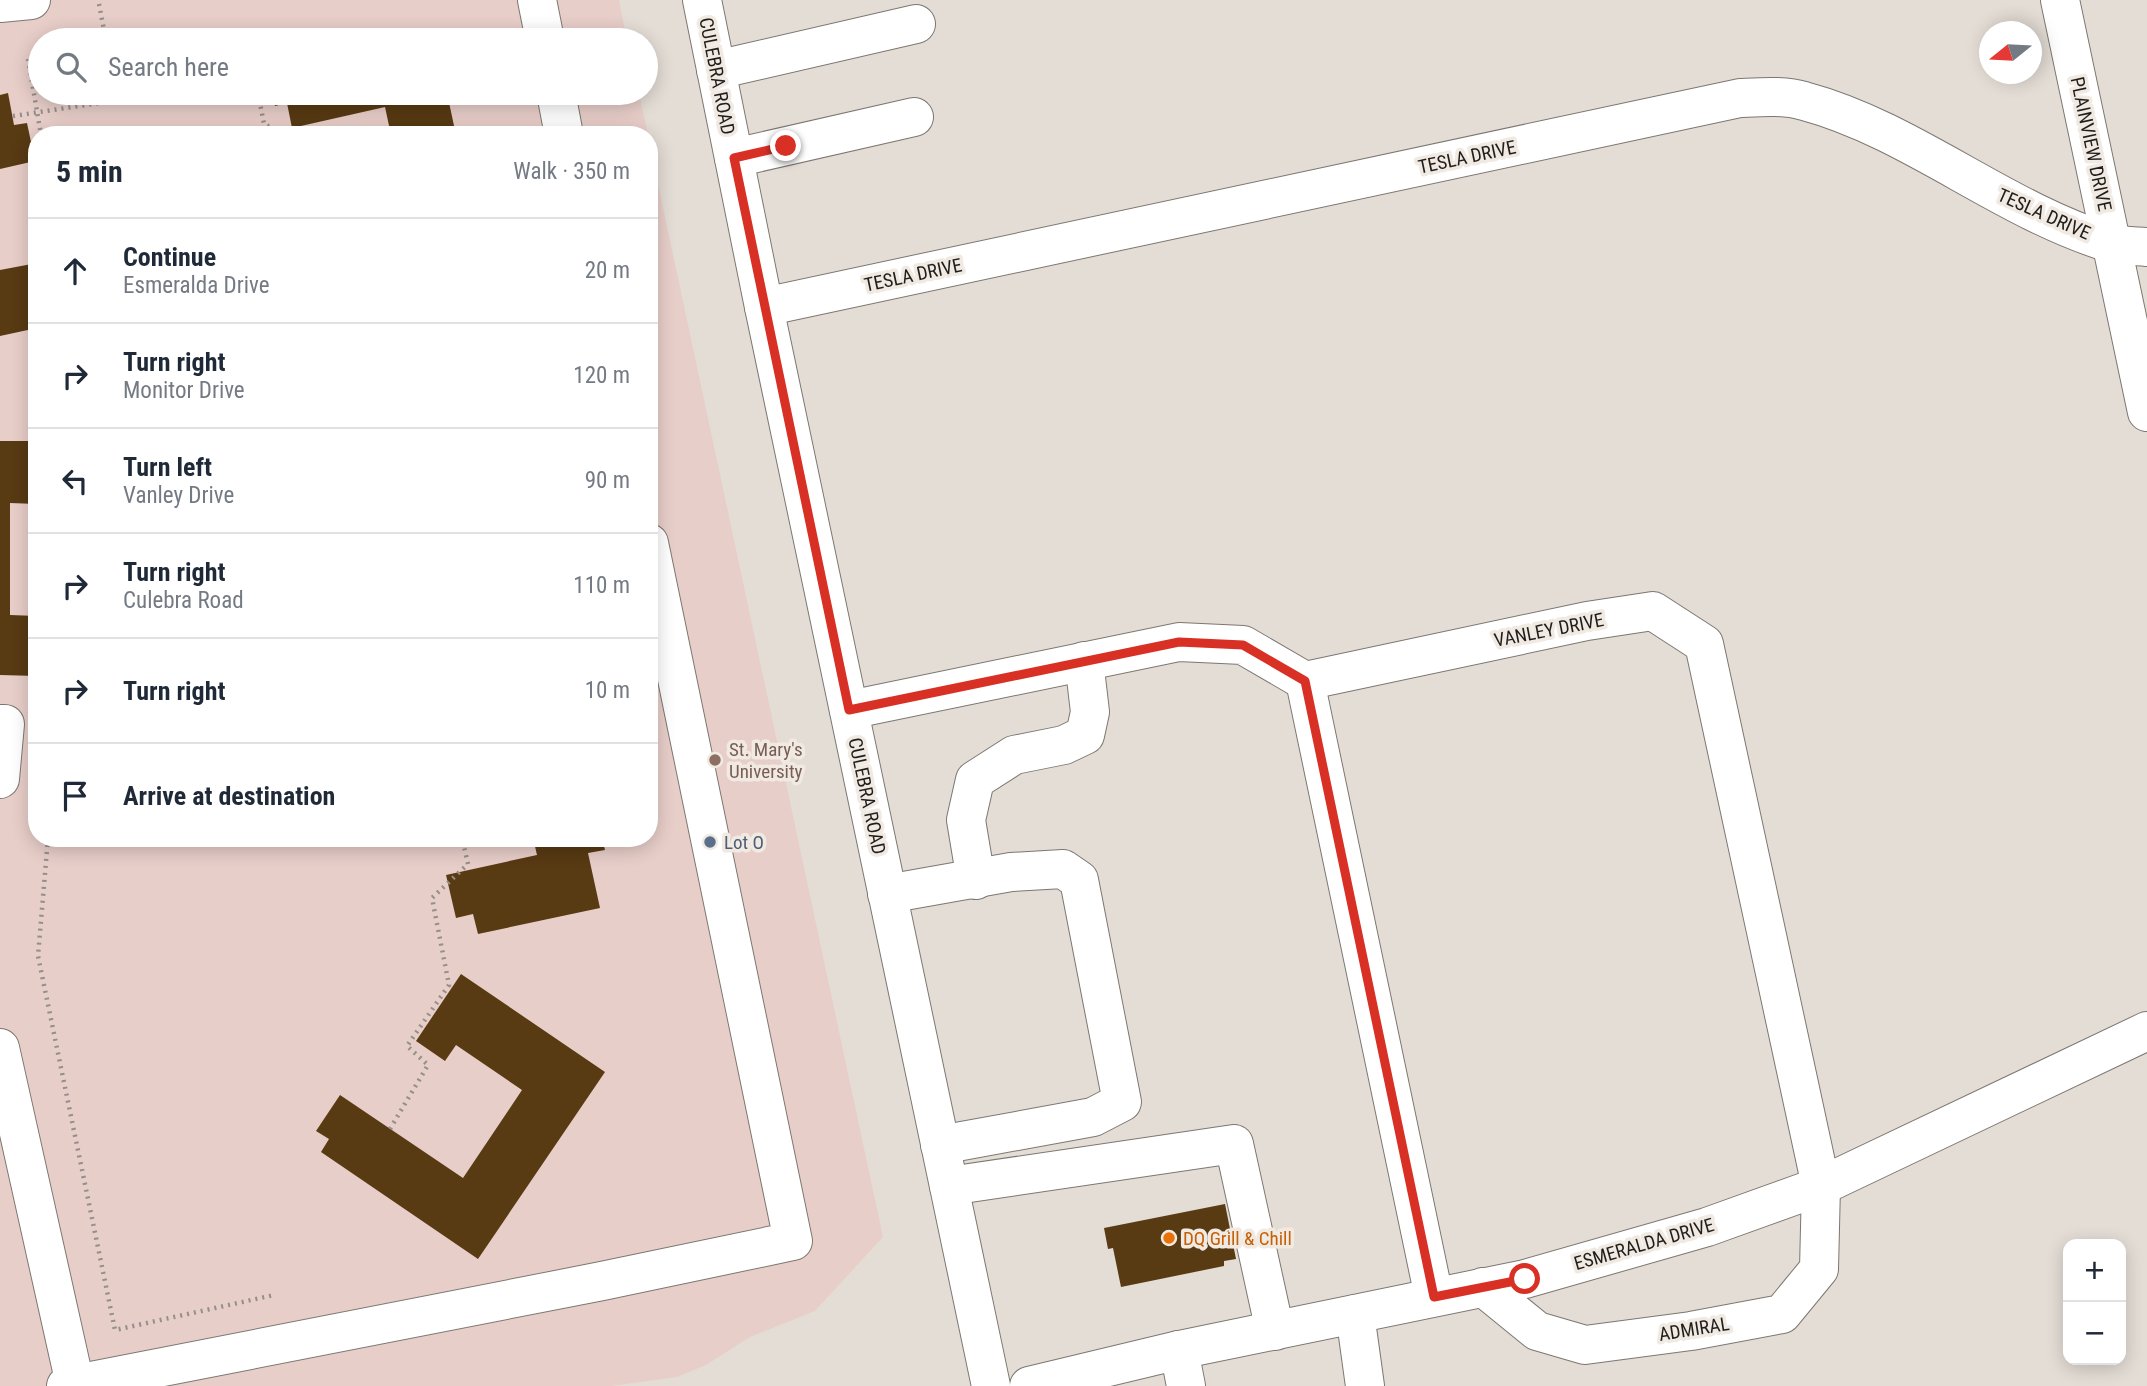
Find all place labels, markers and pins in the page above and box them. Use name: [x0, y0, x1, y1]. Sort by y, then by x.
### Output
place label: St. Mary's University: [729, 738, 803, 783]
marker: St. Mary's University: [707, 752, 723, 768]
place label: Lot O: [724, 831, 764, 854]
marker: Lot O: [702, 834, 718, 850]
place label: DQ Grill & Chill: [1183, 1227, 1292, 1250]
marker: DQ Grill & Chill: [1161, 1230, 1177, 1246]

